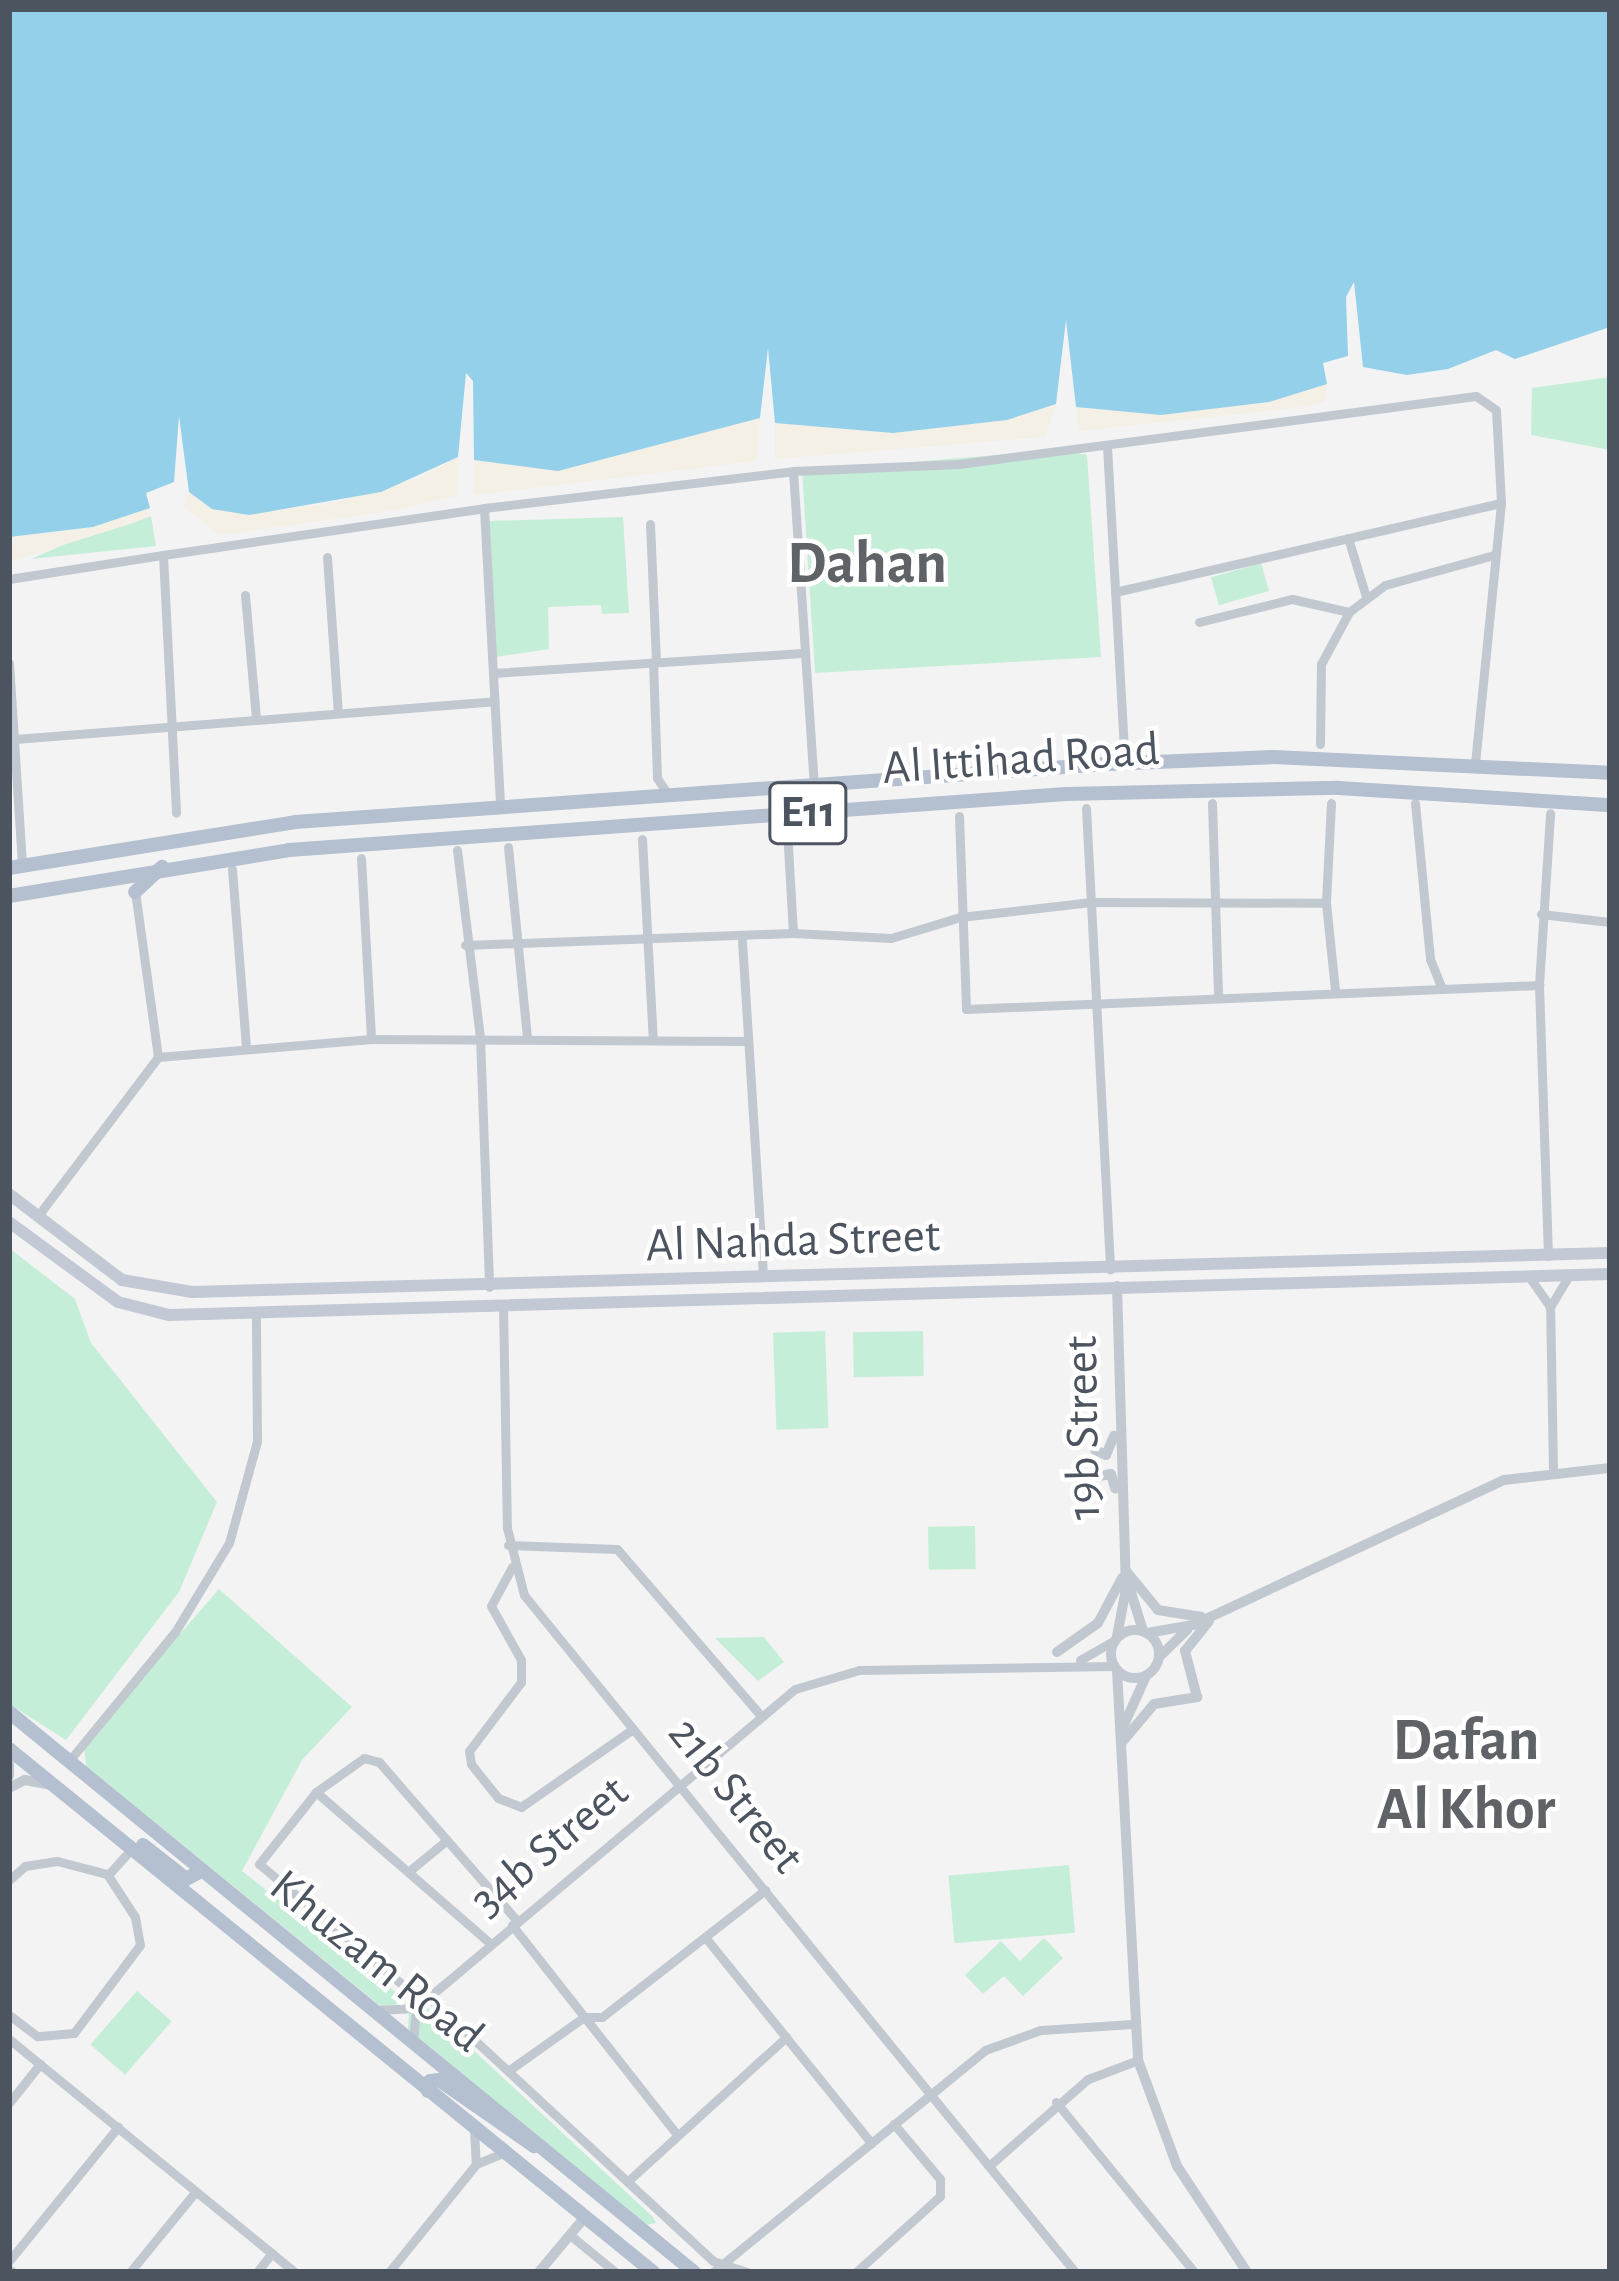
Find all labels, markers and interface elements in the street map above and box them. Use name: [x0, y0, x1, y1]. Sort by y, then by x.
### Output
district label: Dahan: [787, 528, 947, 600]
street label: Al Ittihad Road: [881, 722, 1161, 798]
road number: E11: [766, 774, 850, 852]
street label: Al Nahda Street: [645, 1208, 941, 1276]
street label: 19b Street: [1054, 1335, 1114, 1521]
district label: Dafan Al Khor: [1377, 1705, 1555, 1846]
street label: 21b Street: [655, 1706, 815, 1886]
street label: 34b Street: [459, 1764, 641, 1930]
street label: Khuzam Road: [257, 1858, 495, 2066]

